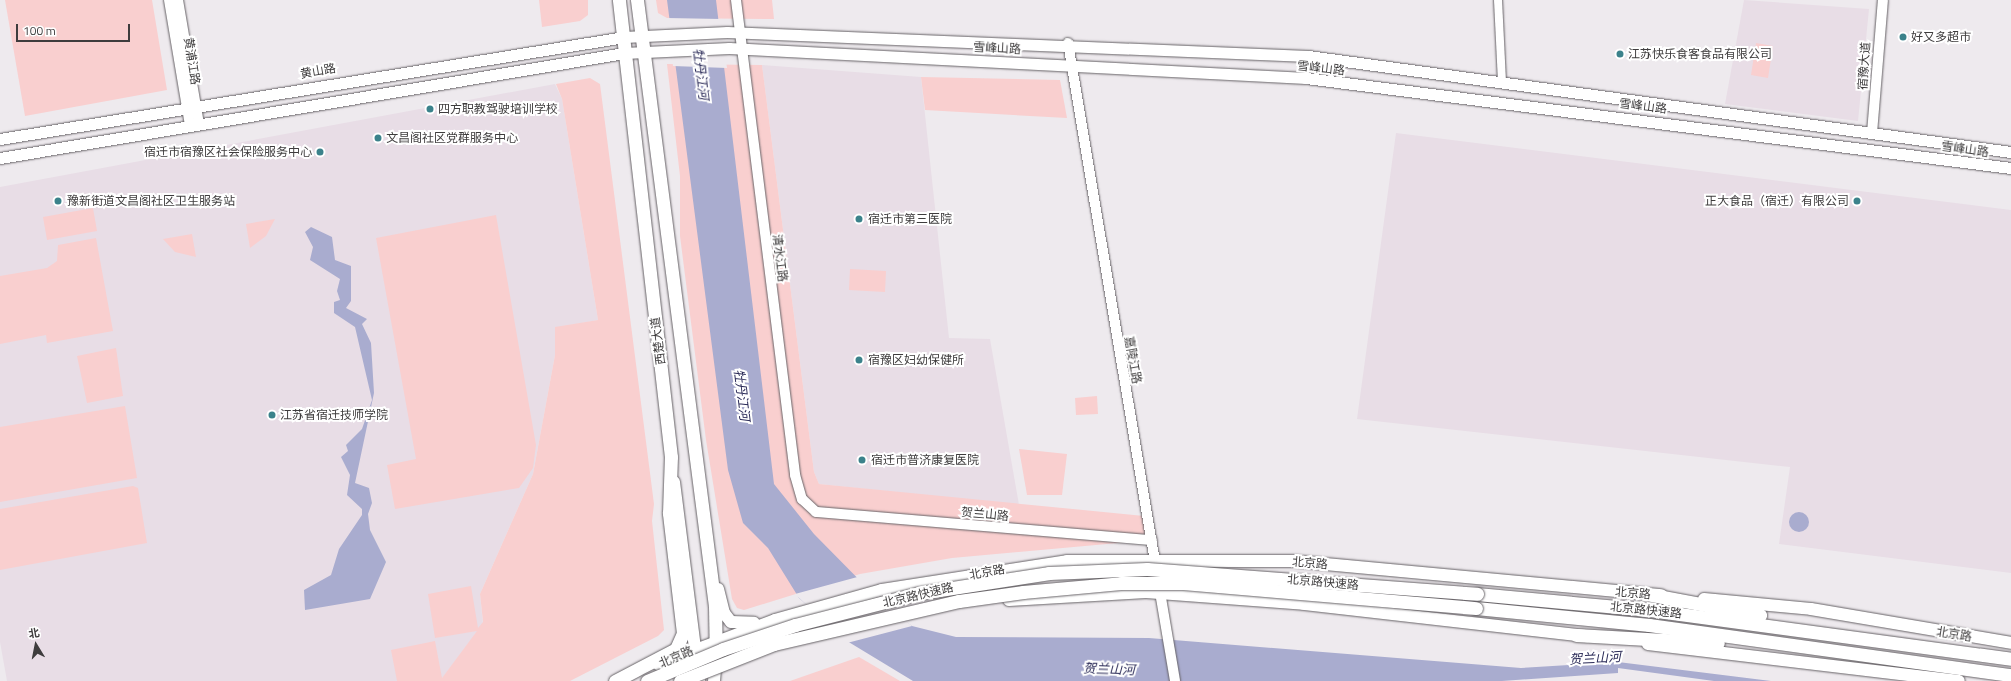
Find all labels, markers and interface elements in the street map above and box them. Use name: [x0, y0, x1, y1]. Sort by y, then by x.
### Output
scale bar: [18, 16, 132, 42]
text: 100 m: [23, 21, 56, 40]
place label: 好又多超市: [1911, 30, 1971, 44]
marker: 好又多超市: [1898, 32, 1908, 42]
street label: 黄浦江路: [181, 36, 203, 86]
street label: 雪峰山路: [973, 40, 1021, 56]
street label: 宿豫大道: [1855, 42, 1873, 90]
water label: 牡丹江河: [690, 47, 712, 101]
place label: 江苏快乐食客食品有限公司: [1628, 47, 1772, 61]
marker: 江苏快乐食客食品有限公司: [1615, 49, 1625, 59]
street label: 雪峰山路: [1296, 58, 1346, 78]
street label: 黄山路: [299, 61, 337, 81]
street label: 雪峰山路: [1618, 96, 1668, 116]
place label: 四方职教驾驶培训学校: [438, 102, 558, 116]
marker: 四方职教驾驶培训学校: [425, 104, 435, 114]
place label: 文昌阁社区党群服务中心: [386, 131, 518, 145]
marker: 文昌阁社区党群服务中心: [373, 133, 383, 143]
street label: 雪峰山路: [1940, 139, 1990, 159]
place label: 宿迁市宿豫区社会保险服务中心: [144, 145, 312, 159]
marker: 宿迁市宿豫区社会保险服务中心: [315, 147, 325, 157]
place label: 豫新街道文昌阁社区卫生服务站: [67, 194, 235, 208]
place label: 正大食品（宿迁）有限公司: [1705, 194, 1849, 208]
marker: 豫新街道文昌阁社区卫生服务站: [52, 195, 64, 207]
marker: 正大食品（宿迁）有限公司: [1852, 196, 1862, 206]
place label: 宿迁市第三医院: [868, 212, 952, 226]
marker: 宿迁市第三医院: [853, 213, 865, 225]
street label: 清水江路: [770, 233, 790, 283]
street label: 西楚大道: [648, 316, 668, 366]
street label: 嘉陵江路: [1122, 335, 1144, 385]
place label: 宿豫区妇幼保健所: [868, 353, 964, 367]
marker: 宿豫区妇幼保健所: [853, 354, 865, 366]
water label: 牡丹江河: [731, 368, 753, 422]
place label: 江苏省宿迁技师学院: [280, 408, 388, 422]
marker: 江苏省宿迁技师学院: [267, 410, 277, 420]
place label: 宿迁市普济康复医院: [871, 453, 979, 467]
marker: 宿迁市普济康复医院: [856, 454, 868, 466]
street label: 贺兰山路: [960, 505, 1010, 523]
street label: 北京路: [1291, 554, 1329, 572]
street label: 北京路: [968, 562, 1006, 582]
street label: 北京路快速路: [1287, 572, 1359, 592]
street label: 北京路快速路: [881, 580, 955, 610]
street label: 北京路: [1614, 584, 1652, 602]
street label: 北京路快速路: [1609, 599, 1683, 621]
text: 北: [27, 624, 41, 642]
street label: 北京路: [1935, 624, 1973, 644]
north arrow: [16, 625, 56, 665]
street label: 北京路: [657, 643, 695, 671]
water label: 贺兰山河: [1569, 649, 1621, 667]
water label: 贺兰山河: [1083, 660, 1135, 678]

